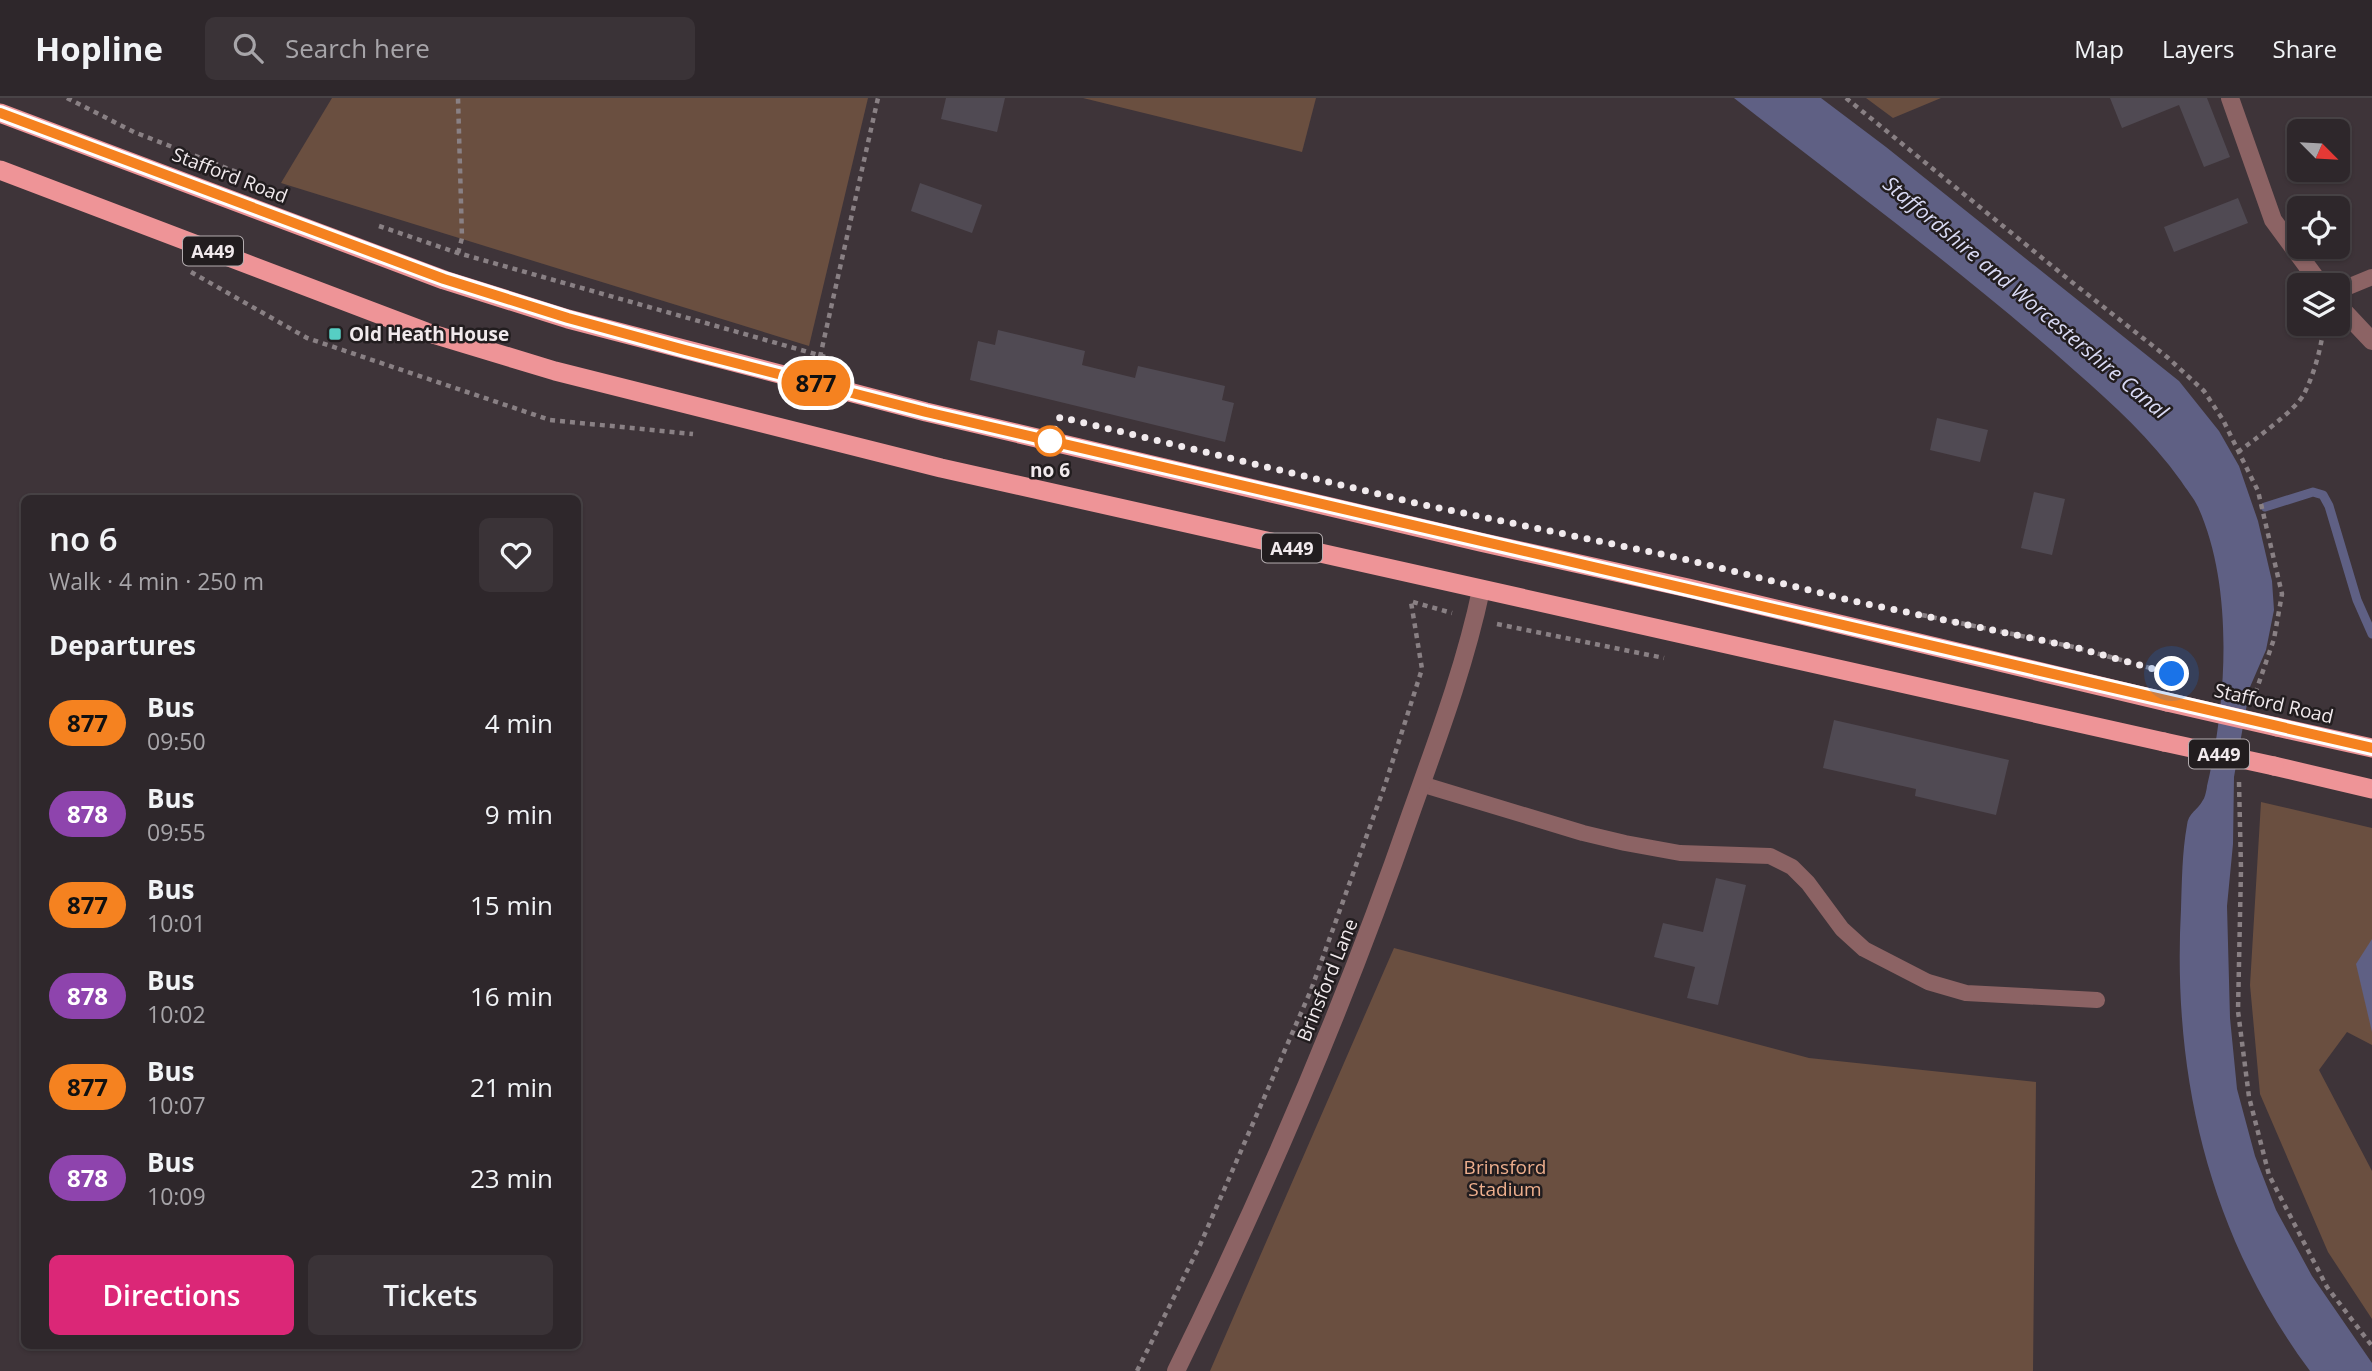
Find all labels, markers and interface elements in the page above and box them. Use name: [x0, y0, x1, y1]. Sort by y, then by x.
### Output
search box: [205, 17, 695, 80]
text: Hopline: [35, 26, 163, 71]
icon: search: [229, 29, 267, 67]
text: Search here: [285, 30, 430, 66]
text: Map: [2074, 32, 2124, 65]
text: Layers: [2162, 32, 2235, 65]
text: Share: [2273, 32, 2337, 65]
north arrow: [2287, 119, 2350, 182]
map controls: [2287, 119, 2350, 336]
street label: Stafford Road: [169, 141, 291, 209]
water label: Staffordshire and Worcestershire Canal: [1878, 169, 2175, 425]
button: locate: [2287, 196, 2350, 259]
road number: A449: [183, 236, 243, 266]
button: layers: [2287, 273, 2350, 336]
place label: Old Heath House: [349, 321, 509, 347]
marker: Old Heath House: [327, 326, 343, 342]
line badge: 877: [776, 360, 856, 406]
text: 877: [795, 366, 837, 399]
marker: no 6: [1035, 426, 1065, 456]
place label: no 6: [1030, 457, 1070, 483]
text: no 6: [49, 516, 118, 561]
button: heart: [479, 518, 553, 592]
road number: A449: [1262, 534, 1322, 562]
text: Walk · 4 min · 250 m: [49, 565, 264, 597]
text: Departures: [49, 627, 196, 663]
your location: [2154, 656, 2189, 691]
street label: Stafford Road: [2212, 677, 2336, 729]
text: Bus: [147, 689, 194, 725]
text: 4 min: [485, 705, 553, 741]
text: 877: [67, 706, 108, 739]
text: 09:50: [147, 725, 206, 757]
road number: A449: [2189, 740, 2249, 768]
text: Bus: [147, 780, 194, 816]
text: 9 min: [485, 796, 553, 832]
text: 878: [67, 797, 108, 830]
text: 09:55: [147, 816, 206, 848]
text: Bus: [147, 871, 194, 907]
text: 15 min: [470, 887, 553, 923]
text: 877: [67, 888, 108, 921]
text: 10:01: [147, 907, 206, 939]
street label: Brinsford Lane: [1291, 915, 1363, 1045]
text: Bus: [147, 962, 194, 998]
text: 16 min: [470, 978, 553, 1014]
text: 878: [67, 979, 108, 1012]
text: 10:02: [147, 998, 206, 1030]
text: Bus: [147, 1053, 194, 1089]
text: 21 min: [470, 1069, 553, 1105]
text: 877: [67, 1070, 108, 1103]
text: 10:07: [147, 1089, 206, 1121]
text: Bus: [147, 1144, 194, 1180]
park label: Brinsford Stadium: [1464, 1154, 1546, 1202]
text: 23 min: [470, 1160, 553, 1196]
text: 878: [67, 1161, 108, 1194]
text: 10:09: [147, 1180, 206, 1212]
button: Directions: [49, 1255, 294, 1335]
button: Tickets: [308, 1255, 553, 1335]

